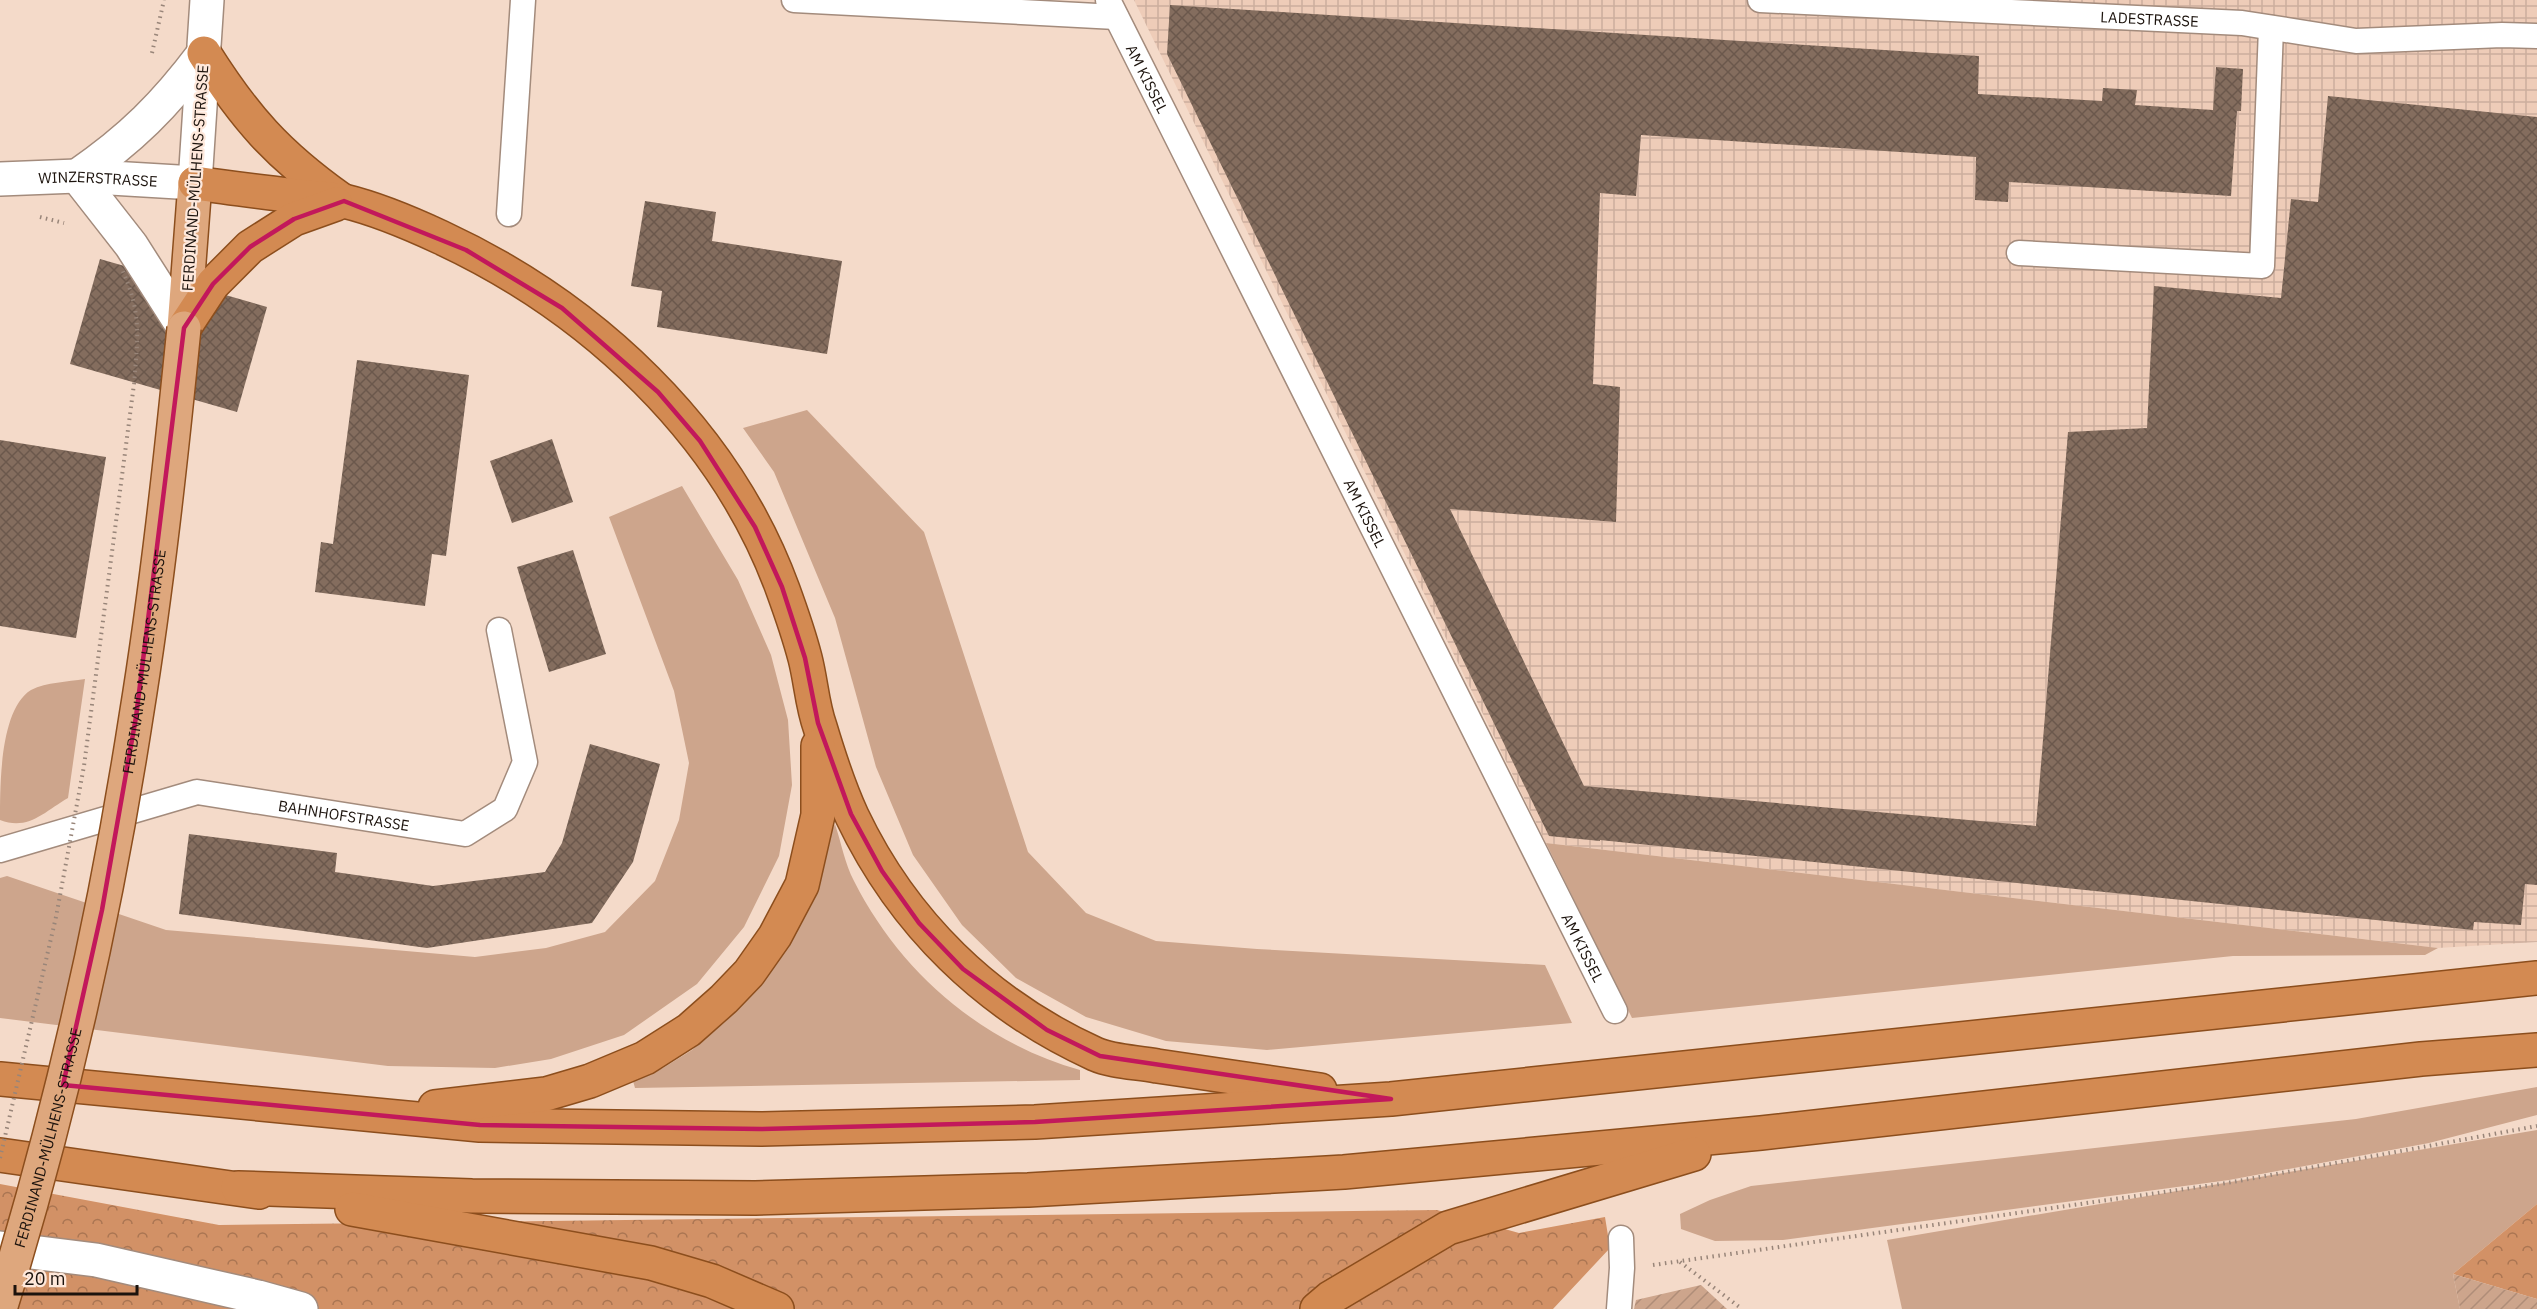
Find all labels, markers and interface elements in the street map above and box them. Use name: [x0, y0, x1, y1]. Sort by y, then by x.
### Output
street label: LADESTRASSE: [2100, 7, 2199, 30]
street label: AM KISSEL: [1122, 41, 1173, 117]
street label: FERDINAND-MÜLHENS-STRASSE: [178, 64, 212, 292]
street label: WINZERSTRASSE: [38, 166, 158, 190]
street label: AM KISSEL: [1340, 476, 1391, 551]
street label: FERDINAND-MÜLHENS-STRASSE: [117, 548, 169, 775]
street label: BAHNHOFSTRASSE: [277, 795, 411, 835]
street label: AM KISSEL: [1558, 910, 1609, 985]
street label: FERDINAND-MÜLHENS-STRASSE: [9, 1026, 85, 1250]
scale bar: [15, 1258, 136, 1296]
text: 20 m: [24, 1267, 66, 1290]

